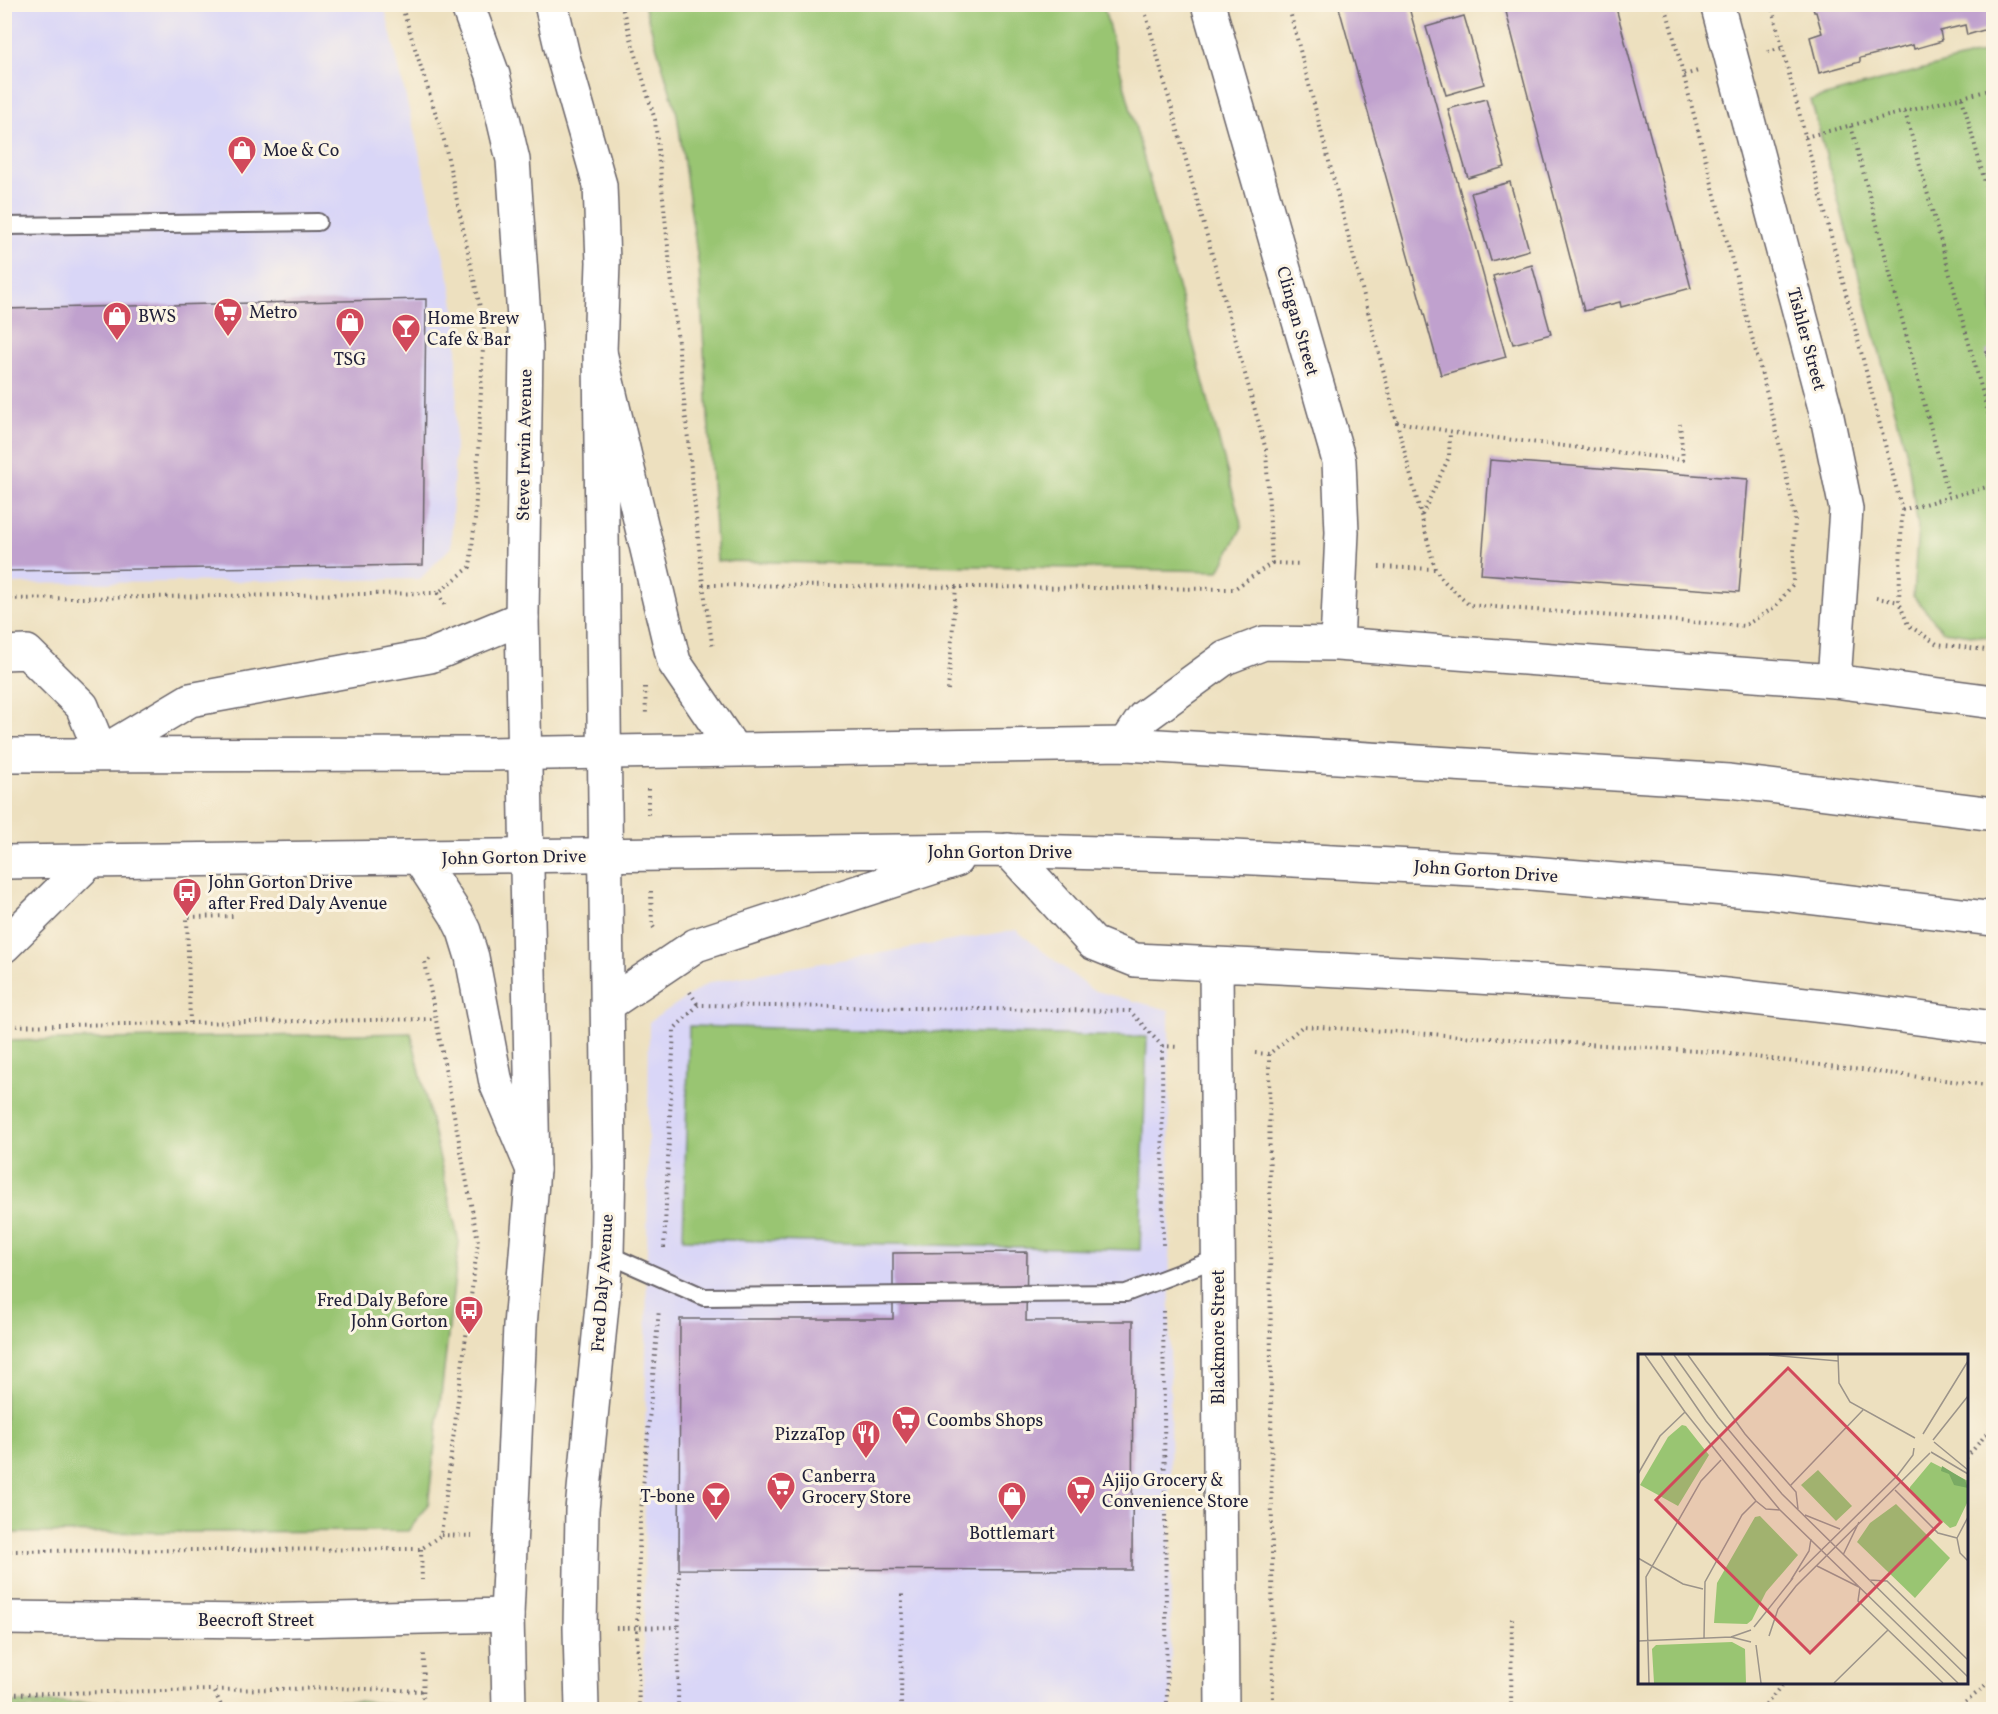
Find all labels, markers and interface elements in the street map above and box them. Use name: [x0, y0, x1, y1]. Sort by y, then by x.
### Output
shop icon: Moe & Co: [226, 134, 258, 176]
place label: Moe & Co: [263, 139, 339, 164]
street label: Clingan Street: [1269, 264, 1324, 379]
street label: Tishler Street: [1780, 285, 1831, 394]
supermarket icon: Metro: [212, 296, 244, 338]
shop icon: BWS: [101, 300, 133, 342]
place label: Metro: [249, 301, 297, 326]
place label: BWS: [138, 305, 176, 330]
shop icon: TSG: [334, 306, 366, 348]
place label: Home Brew Cafe & Bar: [427, 307, 519, 353]
bar icon: Home Brew Cafe & Bar: [390, 312, 422, 354]
place label: TSG: [334, 348, 366, 373]
street label: Steve Irwin Avenue: [512, 369, 539, 521]
street label: John Gorton Drive: [928, 841, 1072, 866]
street label: John Gorton Drive: [441, 845, 587, 872]
street label: John Gorton Drive: [1413, 855, 1559, 890]
place label: John Gorton Drive after Fred Daly Avenue: [208, 871, 387, 917]
bus stop icon: John Gorton Drive after Fred Daly Avenue: [171, 876, 203, 918]
street label: Fred Daly Avenue: [586, 1213, 621, 1353]
street label: Blackmore Street: [1207, 1269, 1232, 1405]
place label: Fred Daly Before John Gorton: [317, 1289, 448, 1335]
bus stop icon: Fred Daly Before John Gorton: [453, 1294, 485, 1336]
inset map: [1638, 1354, 1968, 1684]
supermarket icon: Coombs Shops: [890, 1404, 922, 1446]
place label: Coombs Shops: [927, 1409, 1043, 1434]
restaurant icon: PizzaTop: [850, 1418, 882, 1460]
place label: PizzaTop: [775, 1423, 845, 1448]
place label: Canberra Grocery Store: [802, 1465, 911, 1511]
place label: Ajijo Grocery & Convenience Store: [1102, 1469, 1249, 1515]
supermarket icon: Canberra Grocery Store: [765, 1470, 797, 1512]
supermarket icon: Ajijo Grocery & Convenience Store: [1065, 1474, 1097, 1516]
bar icon: T-bone: [700, 1480, 732, 1522]
shop icon: Bottlemart: [996, 1480, 1028, 1522]
place label: T-bone: [640, 1485, 695, 1510]
place label: Bottlemart: [969, 1522, 1055, 1547]
street label: Beecroft Street: [198, 1609, 314, 1634]

